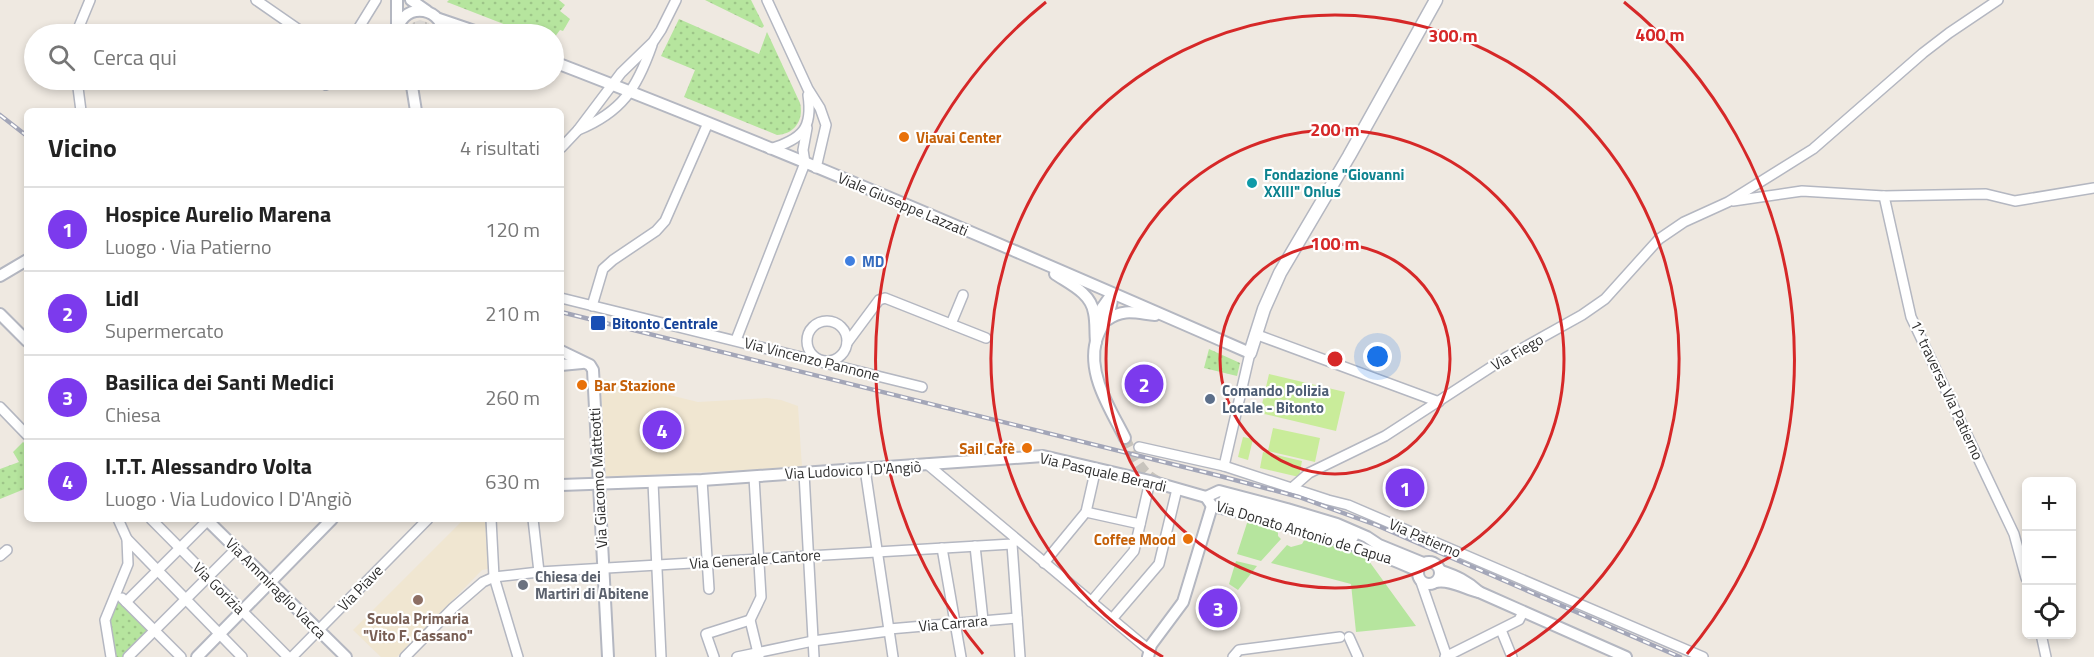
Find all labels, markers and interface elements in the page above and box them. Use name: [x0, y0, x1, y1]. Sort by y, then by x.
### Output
text: 400 m: [1635, 21, 1685, 48]
text: 300 m: [1428, 22, 1478, 49]
search box: [24, 24, 564, 90]
text: Cerca qui: [93, 40, 177, 74]
icon: search: [45, 41, 78, 74]
text: 200 m: [1310, 116, 1360, 143]
place label: Viavai Center: [916, 126, 1002, 149]
text: Vicino: [48, 128, 117, 167]
marker: Viavai Center: [897, 130, 911, 144]
text: 4 risultati: [460, 132, 540, 163]
place label: Fondazione "Giovanni XXIII" Onlus: [1264, 163, 1404, 203]
street label: Viale Giuseppe Lazzati: [834, 166, 972, 242]
marker: Fondazione "Giovanni XXIII" Onlus: [1245, 176, 1259, 190]
text: Hospice Aurelio Marena: [105, 197, 331, 231]
text: 1: [62, 214, 73, 245]
text: 120 m: [485, 214, 540, 245]
text: 100 m: [1310, 230, 1360, 257]
text: Luogo · Via Patierno: [105, 231, 272, 262]
place label: MD: [862, 250, 884, 273]
marker: MD: [843, 254, 857, 268]
text: Lidl: [105, 281, 139, 315]
text: 2: [62, 298, 73, 329]
text: 210 m: [485, 298, 540, 329]
place label: Bitonto Centrale: [612, 312, 718, 335]
marker: Bitonto Centrale: [589, 314, 607, 332]
text: Supermercato: [105, 315, 224, 346]
street label: 1^ traversa Via Patierno: [1904, 316, 1990, 464]
street label: Via Fiego: [1486, 328, 1548, 376]
street label: Via Vincenzo Pannone: [742, 331, 882, 387]
your location: [1363, 342, 1392, 371]
centre of rings: [1325, 349, 1345, 369]
pin: 2: [1124, 362, 1164, 406]
text: Basilica dei Santi Medici: [105, 365, 334, 399]
place label: Bar Stazione: [594, 374, 676, 397]
marker: Bar Stazione: [575, 378, 589, 392]
place label: Comando Polizia Locale - Bitonto: [1222, 379, 1329, 419]
text: 3: [62, 382, 73, 413]
text: 260 m: [485, 382, 540, 413]
marker: Comando Polizia Locale - Bitonto: [1203, 392, 1217, 406]
text: Chiesa: [105, 399, 160, 430]
street label: Via Giacomo Matteotti: [583, 407, 613, 549]
pin: 4: [642, 408, 682, 452]
place label: Sail Cafè: [959, 437, 1015, 460]
marker: Sail Cafè: [1020, 441, 1034, 455]
street label: Via Pasquale Berardi: [1037, 446, 1169, 498]
text: I.T.T. Alessandro Volta: [105, 449, 312, 483]
street label: Via Ludovico I D'Angiò: [784, 455, 922, 485]
text: 4: [62, 466, 73, 497]
text: 630 m: [485, 466, 540, 497]
pin: 1: [1386, 466, 1424, 510]
map controls: [2022, 477, 2076, 639]
button: +: [2022, 477, 2076, 531]
text: Luogo · Via Ludovico I D'Angiò: [105, 483, 352, 514]
street label: Via Donato Antonio de Capua: [1213, 494, 1395, 570]
street label: Via Patierno: [1385, 512, 1465, 564]
place label: Coffee Mood: [1094, 528, 1176, 551]
button: −: [2022, 531, 2076, 585]
street label: Via Ammiraglio Vacca: [220, 532, 332, 644]
marker: Coffee Mood: [1181, 532, 1195, 546]
street label: Via Generale Cantore: [688, 543, 822, 575]
street label: Via Gorizia: [188, 557, 251, 620]
street label: Via Piave: [332, 559, 388, 617]
place label: Chiesa dei Martiri di Abitene: [535, 565, 649, 605]
marker: Chiesa dei Martiri di Abitene: [516, 578, 530, 592]
button: locate: [2022, 585, 2076, 639]
pin: 3: [1198, 586, 1238, 630]
marker: Scuola Primaria "Vito F. Cassano": [411, 593, 425, 607]
place label: Scuola Primaria "Vito F. Cassano": [363, 607, 473, 647]
street label: Via Carrara: [918, 608, 989, 637]

